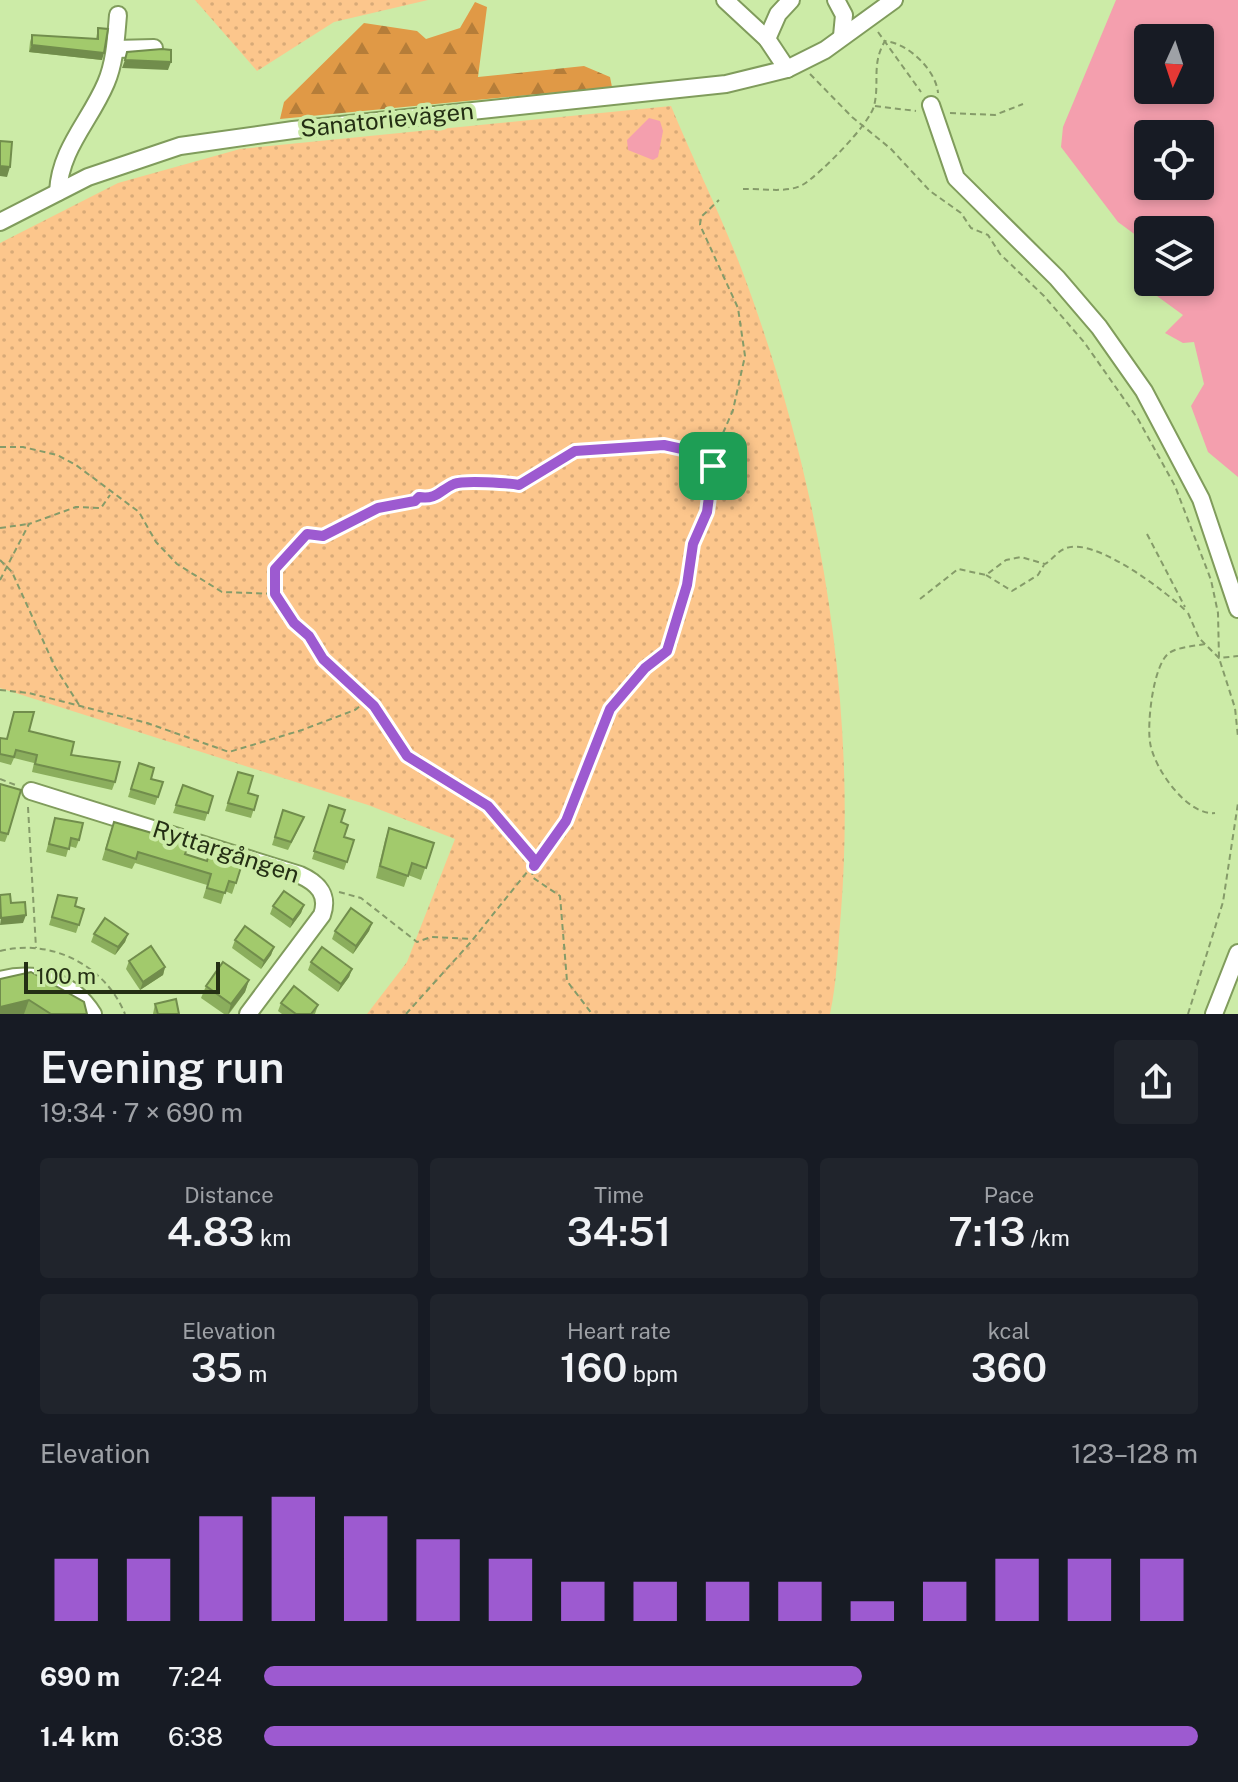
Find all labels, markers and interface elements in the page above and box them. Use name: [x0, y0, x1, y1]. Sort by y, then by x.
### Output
north arrow: [1134, 24, 1214, 104]
map controls: [1134, 24, 1214, 296]
street label: Sanatorievägen: [299, 96, 475, 142]
button: locate: [1134, 120, 1214, 200]
button: layers: [1134, 216, 1214, 296]
pin: [679, 432, 747, 500]
icon: arrive: [691, 444, 735, 488]
street label: Ryttargången: [149, 814, 303, 888]
scale bar: [24, 958, 220, 994]
text: 100 m: [36, 963, 96, 989]
button: share: [1114, 1040, 1198, 1124]
text: Evening run: [40, 1041, 285, 1093]
text: 19:34 · 7 × 690 m: [40, 1097, 243, 1128]
text: Distance: [184, 1182, 274, 1208]
text: Time: [594, 1182, 644, 1208]
text: Pace: [984, 1182, 1034, 1208]
text: 4.83: [167, 1208, 255, 1255]
text: 34:51: [567, 1208, 671, 1255]
text: 7:13: [948, 1208, 1025, 1255]
text: km: [255, 1225, 291, 1251]
text: /km: [1025, 1225, 1070, 1251]
text: Elevation: [182, 1318, 276, 1344]
text: Heart rate: [567, 1318, 671, 1344]
text: kcal: [988, 1318, 1030, 1344]
text: 35: [191, 1344, 243, 1391]
text: 160: [560, 1344, 627, 1391]
text: 360: [971, 1344, 1047, 1391]
text: m: [243, 1361, 267, 1387]
text: bpm: [627, 1361, 678, 1387]
text: Elevation: [40, 1438, 150, 1469]
text: 123–128 m: [1071, 1438, 1198, 1469]
text: 690 m: [40, 1661, 120, 1692]
text: 7:24: [168, 1661, 222, 1692]
text: 1.4 km: [40, 1721, 119, 1752]
text: 6:38: [168, 1721, 223, 1752]

